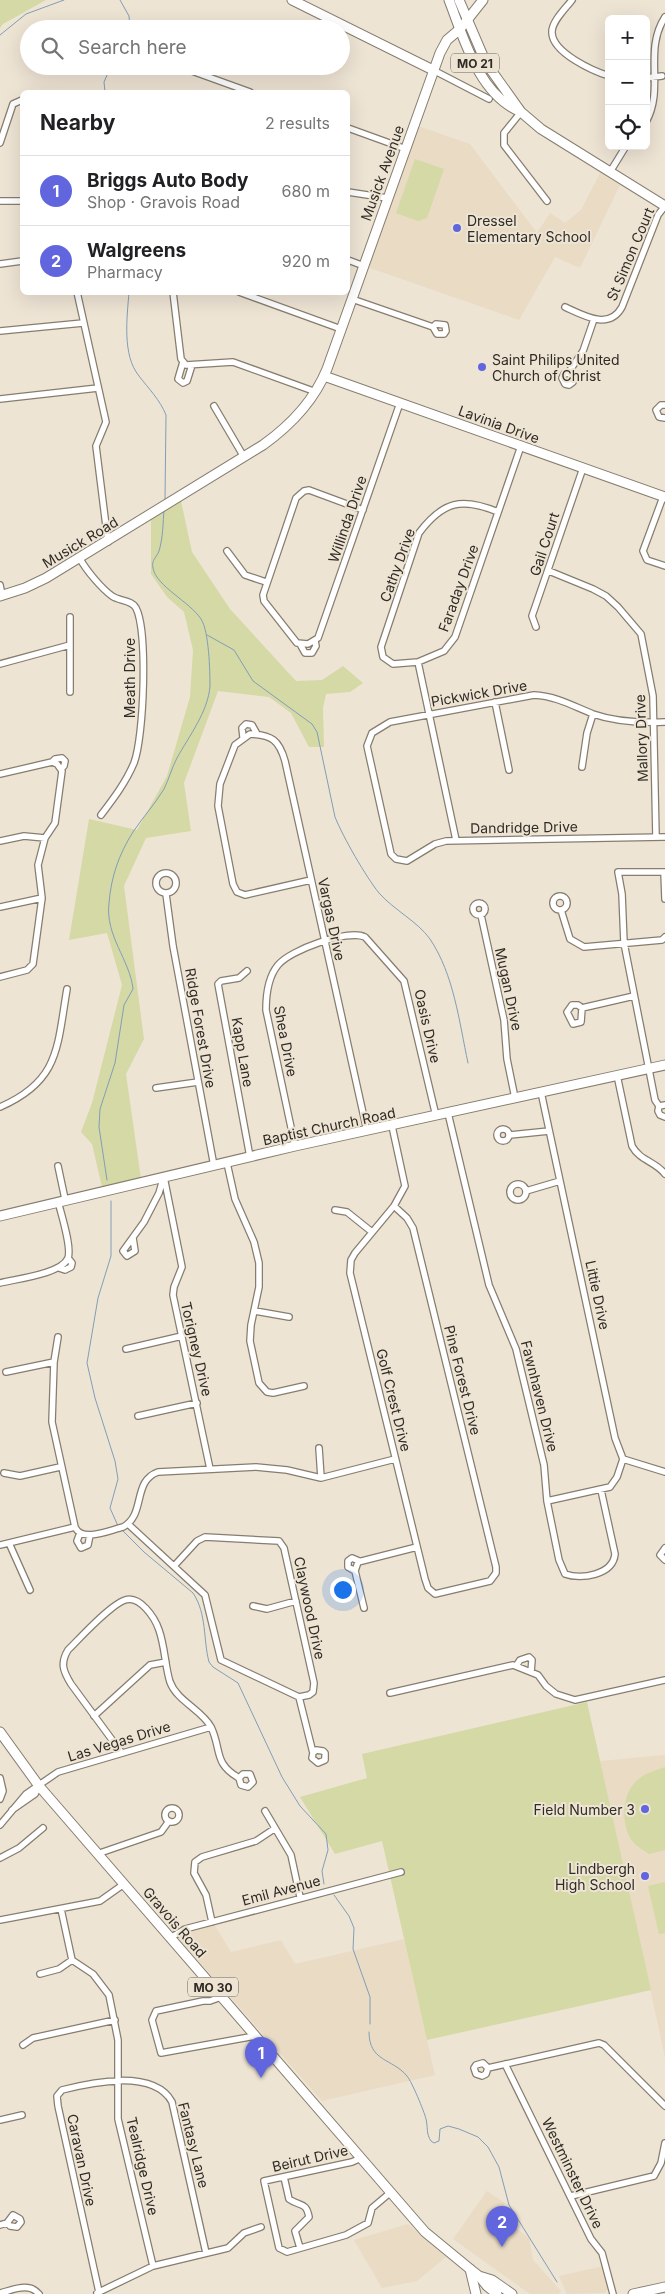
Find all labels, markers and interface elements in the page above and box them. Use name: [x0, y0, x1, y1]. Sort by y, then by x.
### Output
map controls: [605, 15, 650, 150]
button: +: [605, 15, 650, 60]
search box: [20, 20, 350, 75]
icon: search: [38, 34, 66, 62]
text: Search here: [78, 36, 187, 59]
road number: MO 21: [451, 54, 499, 72]
button: −: [605, 60, 650, 105]
button: locate: [605, 105, 650, 150]
text: Nearby: [40, 110, 115, 135]
text: 2 results: [265, 113, 330, 133]
street label: Musick Avenue: [357, 123, 407, 223]
text: Briggs Auto Body: [87, 169, 249, 192]
text: 1: [53, 181, 59, 201]
text: 680 m: [282, 181, 330, 201]
text: Shop · Gravois Road: [87, 192, 240, 212]
street label: St Simon Court: [603, 204, 657, 303]
place label: Dressel Elementary School: [467, 212, 591, 245]
marker: Dressel Elementary School: [451, 222, 463, 234]
text: Walgreens: [87, 239, 186, 262]
text: 2: [51, 251, 61, 271]
text: 920 m: [282, 251, 330, 271]
text: Pharmacy: [87, 262, 163, 282]
place label: Saint Philips United Church of Christ: [492, 351, 620, 384]
marker: Saint Philips United Church of Christ: [476, 361, 488, 373]
street label: Lavinia Drive: [456, 401, 542, 447]
street label: Willinda Drive: [324, 473, 370, 565]
street label: Gail Court: [526, 510, 562, 578]
street label: Musick Road: [39, 513, 121, 571]
street label: Cathy Drive: [376, 526, 418, 604]
street label: Faraday Drive: [434, 542, 482, 634]
street label: Meath Drive: [121, 638, 138, 718]
street label: Pickwick Drive: [430, 676, 528, 710]
street label: Mallory Drive: [631, 694, 651, 782]
street label: Dandridge Drive: [470, 818, 578, 836]
street label: Vargas Drive: [315, 876, 349, 962]
street label: Mugan Drive: [492, 946, 526, 1032]
street label: Ridge Forest Drive: [182, 967, 220, 1089]
street label: Oasis Drive: [411, 987, 445, 1065]
street label: Shea Drive: [271, 1004, 301, 1078]
street label: Kapp Lane: [229, 1016, 257, 1088]
street label: Baptist Church Road: [261, 1104, 397, 1148]
street label: Littie Drive: [582, 1259, 614, 1331]
street label: Torigney Drive: [178, 1300, 216, 1398]
street label: Pine Forest Drive: [441, 1323, 485, 1437]
street label: Fawnhaven Drive: [518, 1339, 562, 1453]
street label: Golf Crest Drive: [373, 1347, 415, 1453]
street label: Claywood Drive: [291, 1555, 329, 1661]
your location: [330, 1577, 356, 1603]
street label: Las Vegas Drive: [65, 1717, 173, 1765]
place label: Field Number 3: [534, 1801, 635, 1818]
marker: Field Number 3: [639, 1803, 651, 1815]
place label: Lindbergh High School: [555, 1860, 635, 1893]
marker: Lindbergh High School: [639, 1870, 651, 1882]
street label: Emil Avenue: [240, 1871, 322, 1909]
street label: Gravois Road: [140, 1883, 210, 1961]
road number: MO 30: [188, 1978, 238, 1996]
pin: 1: [245, 2037, 277, 2078]
street label: Fantasy Lane: [175, 2100, 213, 2190]
street label: Caravan Drive: [64, 2112, 100, 2208]
street label: Tealridge Drive: [123, 2115, 163, 2217]
street label: Westminster Drive: [539, 2115, 607, 2231]
street label: Beirut Drive: [270, 2141, 350, 2175]
pin: 2: [486, 2206, 518, 2247]

